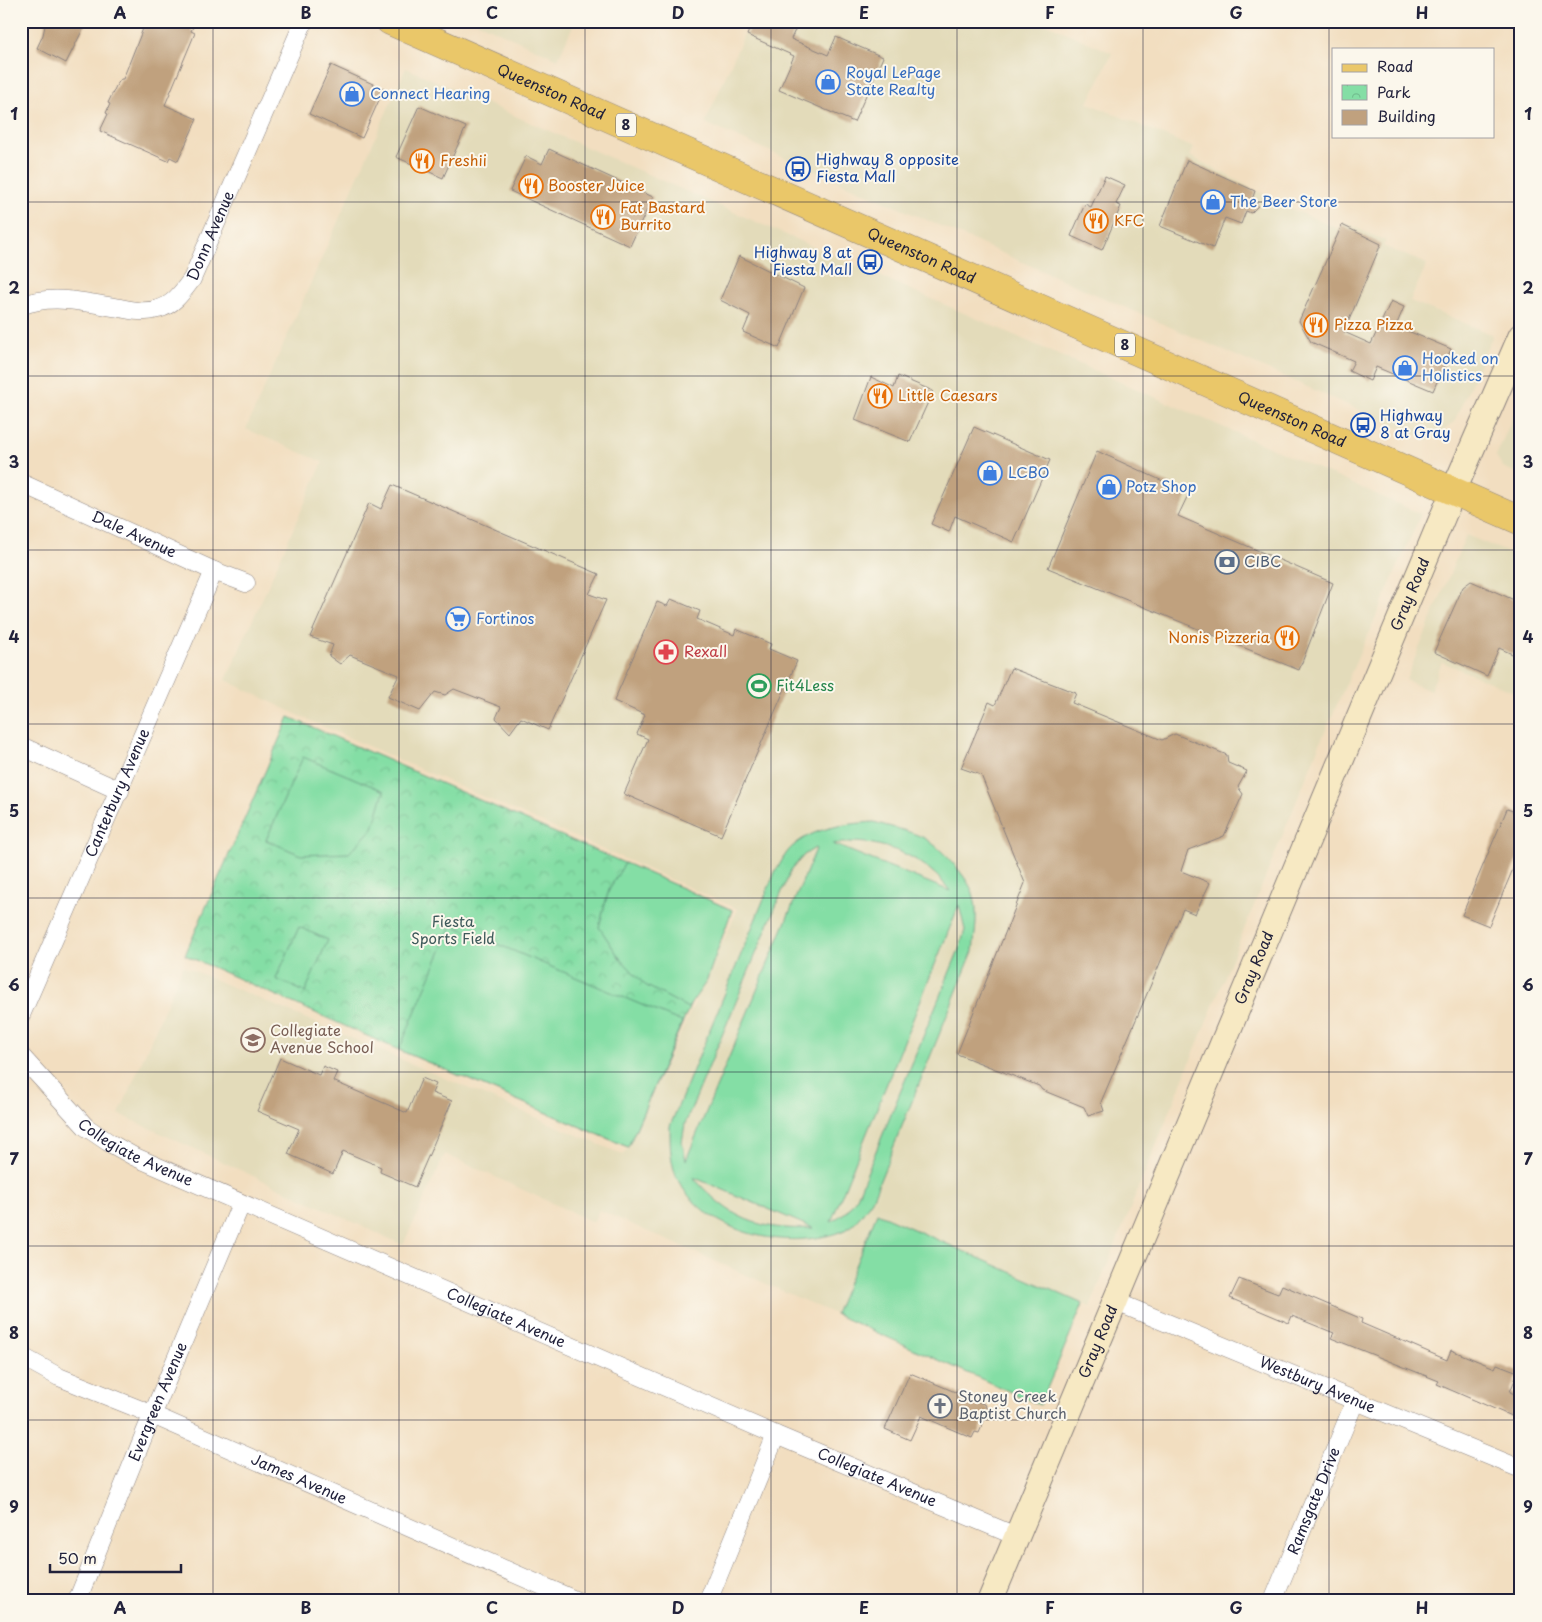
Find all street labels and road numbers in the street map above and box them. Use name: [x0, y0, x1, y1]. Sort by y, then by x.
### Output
street label: Queenston Road: [494, 57, 610, 125]
road number: 8: [616, 114, 636, 136]
street label: Donn Avenue: [180, 187, 239, 284]
street label: Queenston Road: [864, 220, 980, 289]
road number: 8: [1115, 334, 1135, 356]
street label: Queenston Road: [1234, 384, 1350, 452]
street label: Dale Avenue: [88, 504, 181, 562]
street label: Gray Road: [1383, 553, 1434, 634]
street label: Canterbury Avenue: [78, 724, 154, 861]
street label: Gray Road: [1227, 927, 1278, 1008]
street label: Collegiate Avenue: [73, 1112, 197, 1191]
street label: Collegiate Avenue: [443, 1280, 570, 1352]
street label: Gray Road: [1071, 1301, 1122, 1381]
street label: Evergreen Avenue: [122, 1338, 192, 1464]
street label: Westbury Avenue: [1256, 1349, 1379, 1418]
street label: Collegiate Avenue: [814, 1441, 941, 1512]
street label: Ramsgate Drive: [1280, 1443, 1345, 1558]
street label: James Avenue: [248, 1446, 351, 1509]

